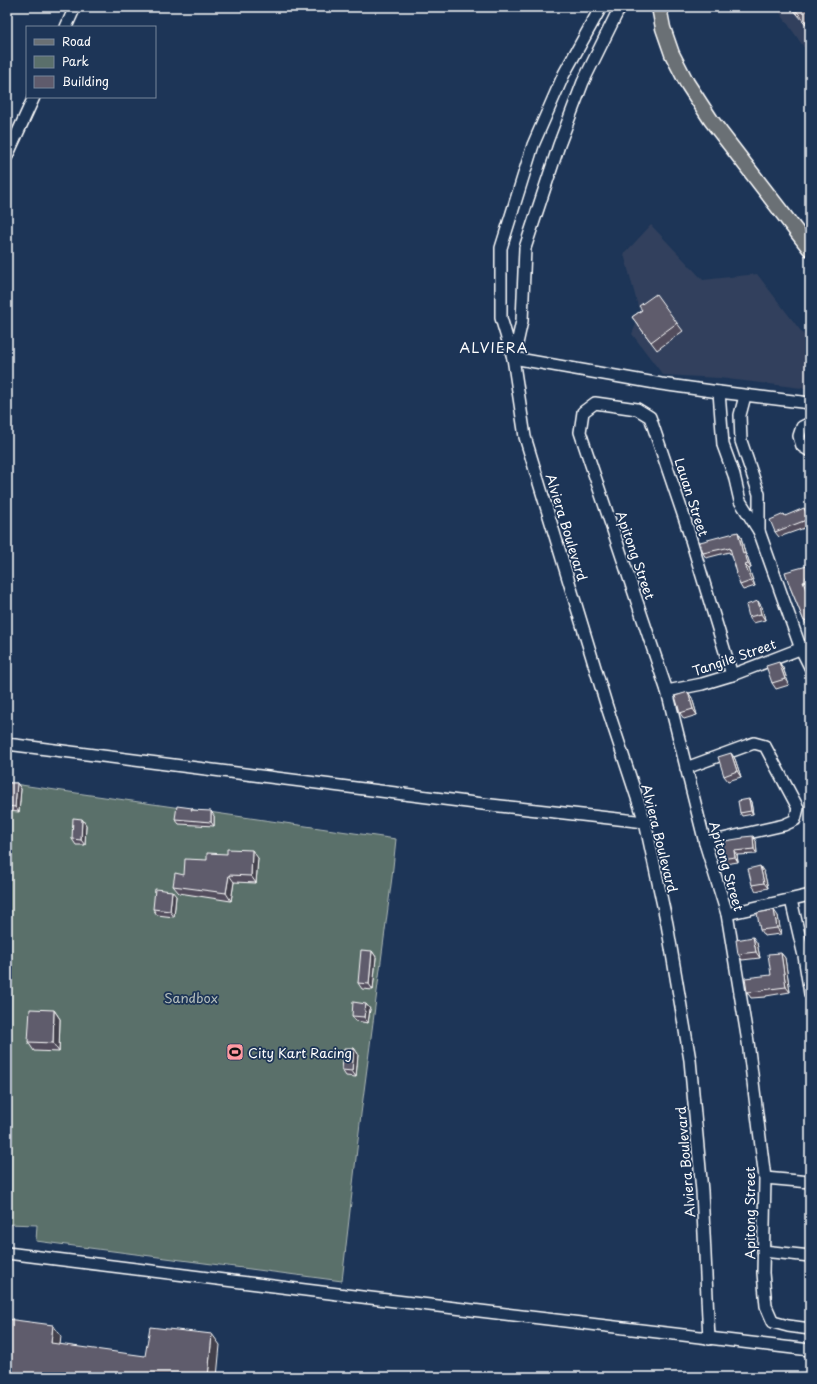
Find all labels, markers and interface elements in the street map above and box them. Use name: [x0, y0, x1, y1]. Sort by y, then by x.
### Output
legend: [26, 26, 156, 98]
text: Road: [62, 32, 91, 50]
text: Park: [62, 52, 89, 70]
text: Building: [62, 72, 109, 90]
district label: ALVIERA: [459, 337, 529, 358]
street label: Lauan Street: [670, 455, 714, 539]
street label: Alviera Boulevard: [542, 471, 592, 583]
street label: Apitong Street: [612, 508, 660, 602]
street label: Tangile Street: [690, 634, 778, 680]
street label: Alviera Boulevard: [637, 782, 683, 894]
street label: Apitong Street: [705, 819, 749, 913]
park label: Sandbox: [164, 988, 218, 1007]
sports icon: City Kart Racing: [225, 1042, 245, 1062]
place label: City Kart Racing: [248, 1043, 352, 1062]
street label: Alviera Boulevard: [671, 1106, 699, 1218]
street label: Apitong Street: [740, 1167, 759, 1259]

